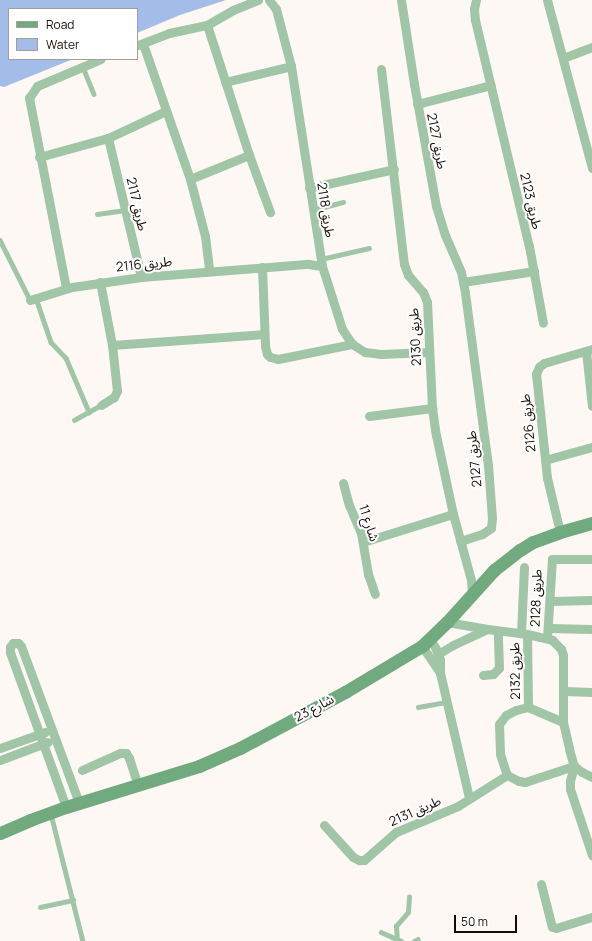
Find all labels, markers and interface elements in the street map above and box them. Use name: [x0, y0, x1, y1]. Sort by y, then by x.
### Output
legend: [8, 8, 138, 60]
text: Road: [46, 16, 74, 33]
text: Water: [46, 36, 79, 53]
street label: طريق 2127: [424, 112, 450, 170]
street label: طريق 2123: [517, 171, 545, 231]
street label: طريق 2117: [123, 176, 151, 232]
street label: طريق 2118: [314, 181, 338, 239]
street label: طريق 2116: [115, 253, 173, 275]
street label: طريق 2130: [406, 308, 424, 366]
street label: طريق 2126: [517, 393, 539, 453]
street label: طريق 2127: [463, 430, 485, 488]
street label: شارع 11: [356, 502, 382, 544]
street label: طريق 2128: [527, 569, 545, 627]
street label: طريق 2132: [507, 642, 523, 700]
street label: شارع 23: [292, 691, 336, 725]
street label: طريق 2131: [387, 793, 443, 829]
scale bar: [456, 907, 519, 933]
text: 50 m: [461, 913, 488, 930]

